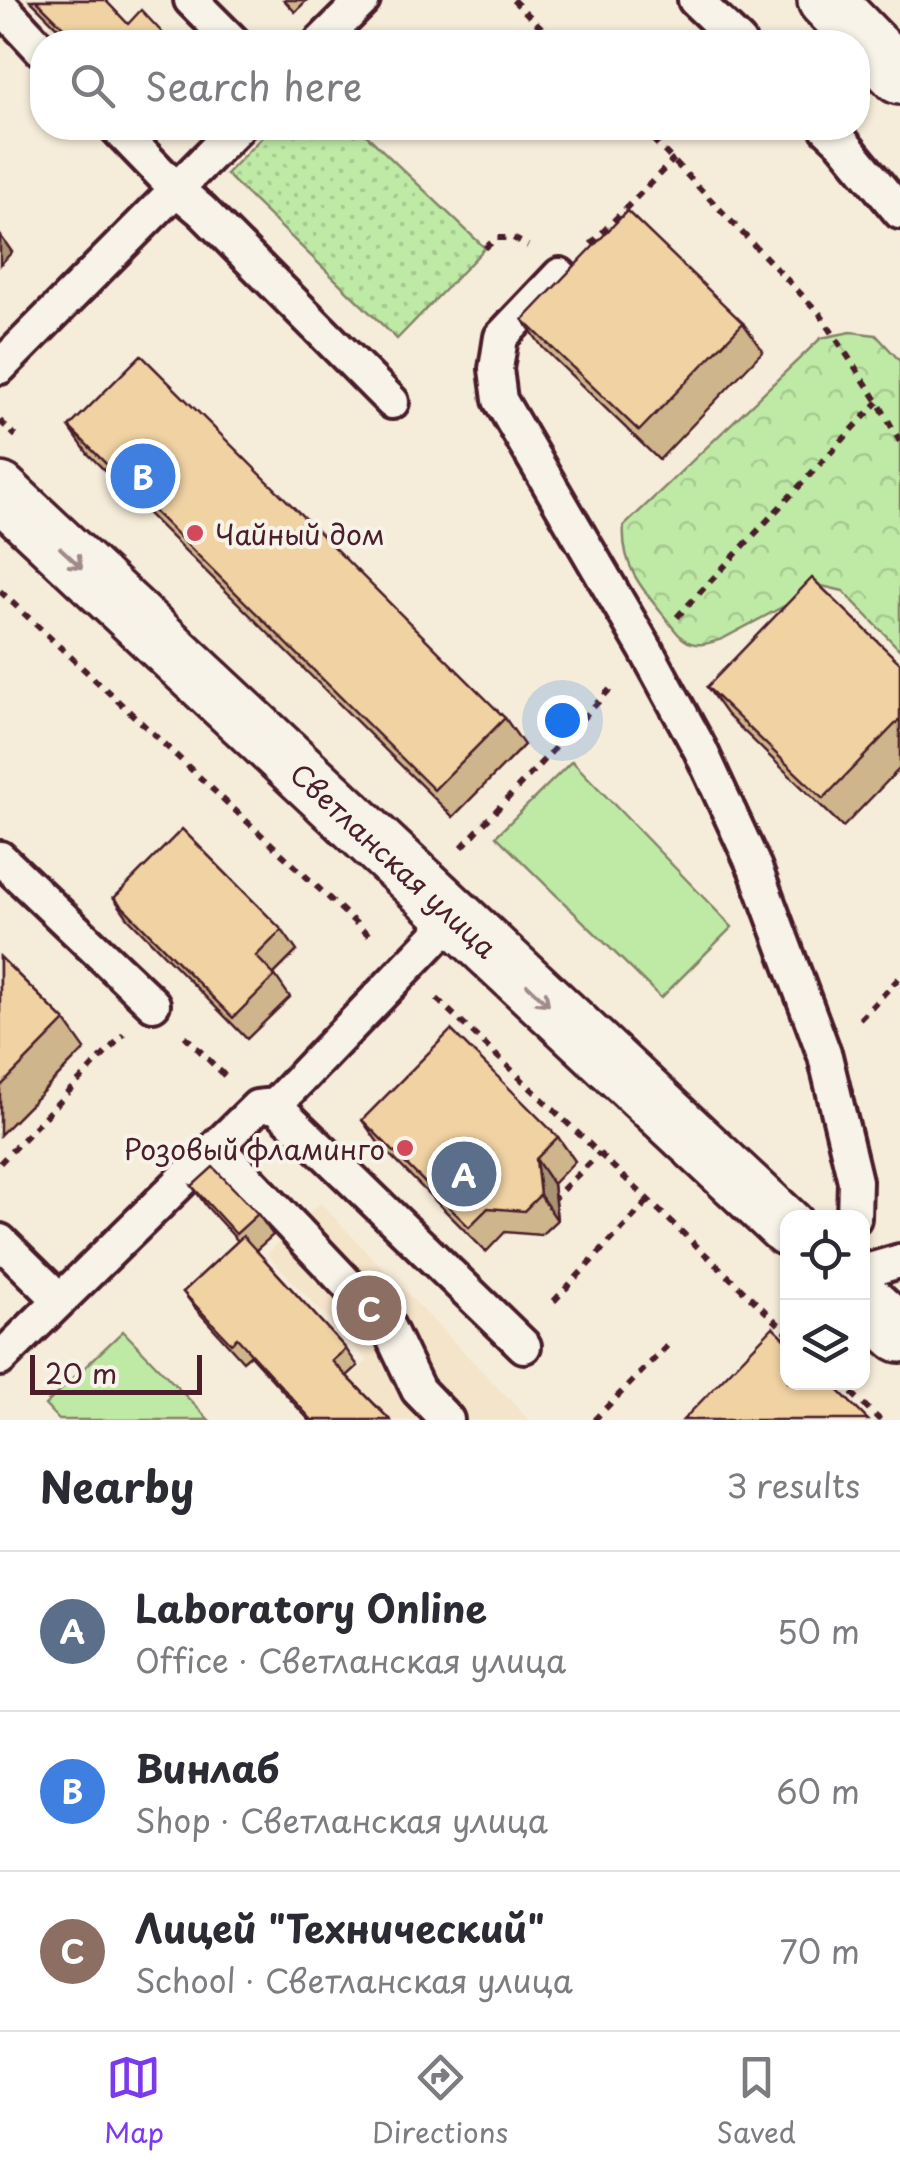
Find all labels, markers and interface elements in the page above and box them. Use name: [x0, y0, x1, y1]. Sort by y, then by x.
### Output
search box: [30, 30, 870, 140]
text: Search here: [145, 57, 362, 114]
icon: search: [65, 58, 120, 113]
pin: B: [110, 438, 176, 514]
place label: Чайный дом: [215, 512, 385, 555]
marker: Чайный дом: [184, 522, 206, 544]
one-way arrow: [58, 546, 83, 569]
your location: [537, 695, 588, 746]
street label: Светланская улица: [281, 752, 507, 968]
one-way arrow: [525, 983, 550, 1006]
place label: Розовый фламинго: [124, 1127, 385, 1170]
pin: A: [432, 1136, 496, 1212]
marker: Розовый фламинго: [394, 1137, 416, 1159]
map controls: [780, 1210, 870, 1390]
button: locate: [780, 1210, 870, 1300]
pin: C: [336, 1270, 402, 1346]
button: layers: [780, 1300, 870, 1390]
scale bar: [30, 1350, 202, 1394]
text: 20 m: [45, 1351, 117, 1394]
text: Nearby: [40, 1454, 194, 1517]
text: 3 results: [726, 1461, 860, 1509]
text: Laboratory Online: [135, 1579, 487, 1636]
text: A: [60, 1607, 85, 1655]
text: 50 m: [777, 1607, 860, 1655]
text: Office · Светланская улица: [135, 1636, 566, 1684]
text: Винлаб: [135, 1739, 279, 1796]
text: B: [62, 1767, 83, 1815]
text: 60 m: [776, 1767, 860, 1815]
text: Shop · Светланская улица: [135, 1796, 548, 1844]
text: Лицей "Технический": [135, 1899, 545, 1956]
text: C: [60, 1927, 85, 1975]
text: 70 m: [780, 1927, 860, 1975]
text: School · Светланская улица: [135, 1956, 573, 2004]
tab: Map: [104, 2050, 164, 2153]
tab: Directions: [372, 2050, 508, 2153]
tab: Saved: [716, 2050, 796, 2153]

